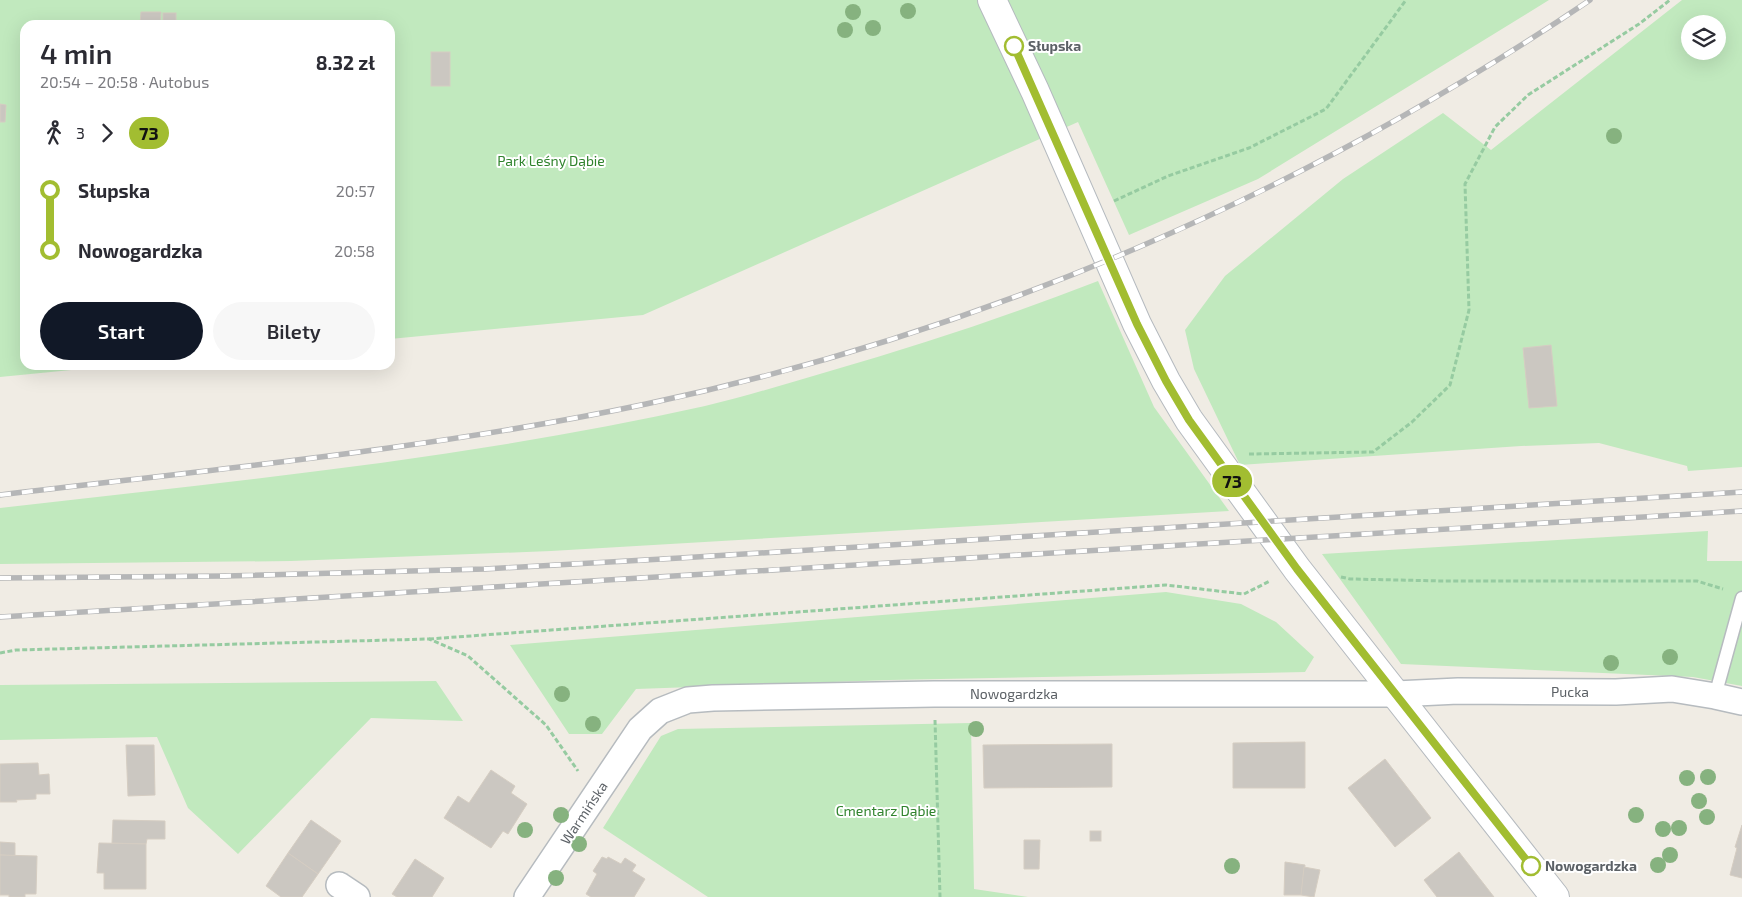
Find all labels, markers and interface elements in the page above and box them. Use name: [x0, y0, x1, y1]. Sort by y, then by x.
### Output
map controls: [1681, 15, 1726, 60]
button: layers: [1681, 15, 1726, 60]
text: 4 min: [40, 36, 112, 70]
marker: Słupska: [1004, 36, 1024, 56]
place label: Słupska: [1028, 37, 1081, 54]
text: 8.32 zł: [316, 51, 375, 74]
text: 20:54 – 20:58 · Autobus: [40, 72, 209, 91]
icon: walk: [40, 119, 68, 147]
icon: forward: [93, 119, 121, 147]
text: 73: [139, 122, 159, 144]
text: 3: [76, 123, 85, 142]
park label: Park Leśny Dąbie: [497, 152, 605, 169]
text: Słupska: [78, 179, 150, 202]
text: 20:57: [336, 181, 375, 200]
text: Nowogardzka: [78, 239, 203, 262]
text: 20:58: [334, 241, 375, 260]
button: Start: [40, 302, 203, 360]
button: Bilety: [213, 302, 375, 360]
line badge: 73: [1210, 465, 1254, 497]
text: 73: [1222, 470, 1242, 492]
street label: Pucka: [1551, 683, 1589, 700]
street label: Nowogardzka: [970, 685, 1058, 702]
street label: Warmińska: [556, 778, 611, 847]
park label: Cmentarz Dąbie: [836, 802, 936, 819]
marker: Nowogardzka: [1521, 856, 1541, 876]
place label: Nowogardzka: [1545, 857, 1637, 874]

